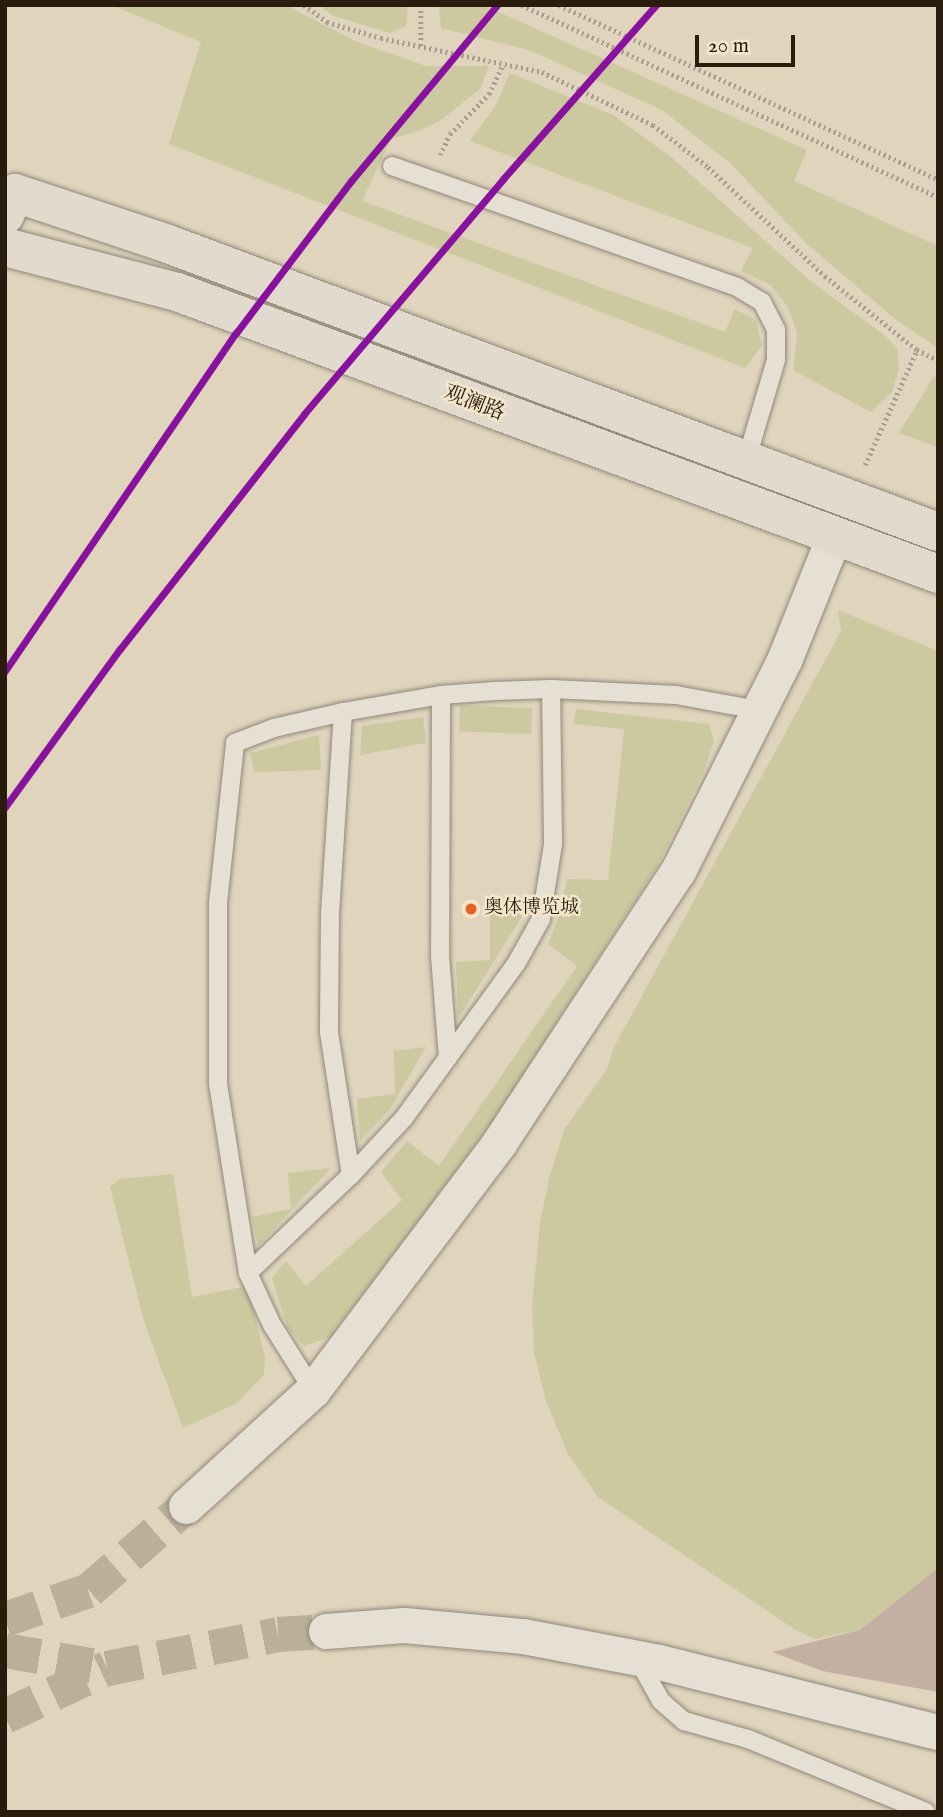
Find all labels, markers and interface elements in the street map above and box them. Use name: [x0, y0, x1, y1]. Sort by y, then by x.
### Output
scale bar: [698, 21, 798, 65]
text: 20 m: [708, 33, 749, 60]
street label: 观澜路: [440, 381, 508, 427]
place label: 奥体博览城: [484, 898, 579, 920]
marker: 奥体博览城: [464, 902, 478, 916]

